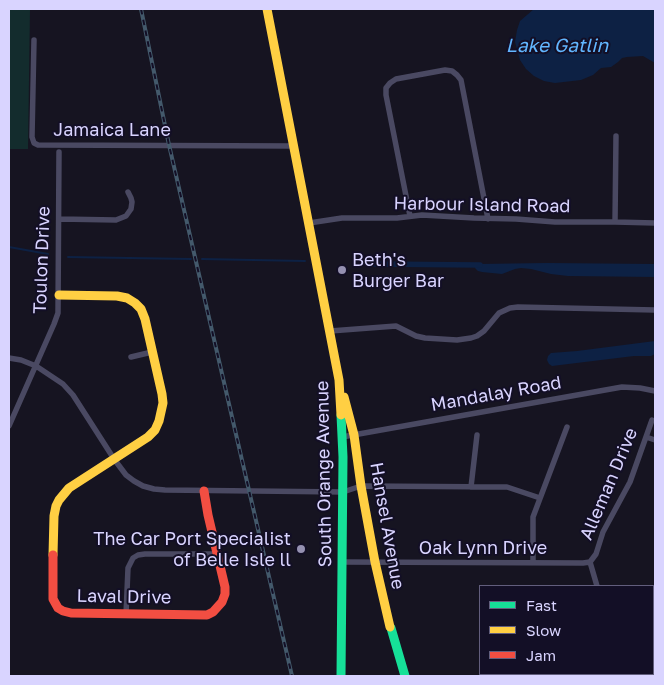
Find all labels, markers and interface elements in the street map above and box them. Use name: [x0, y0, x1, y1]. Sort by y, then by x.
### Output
water label: Lake Gatlin: [506, 35, 608, 57]
street label: Jamaica Lane: [53, 119, 171, 141]
street label: Harbour Island Road: [393, 193, 571, 217]
street label: Toulon Drive: [29, 206, 55, 314]
place label: Beth's Burger Bar: [352, 249, 444, 292]
marker: Beth's Burger Bar: [336, 264, 348, 276]
street label: Mandalay Road: [429, 372, 563, 416]
street label: South Orange Avenue: [312, 380, 336, 568]
street label: Alleman Drive: [576, 425, 642, 543]
street label: Hansel Avenue: [365, 461, 409, 591]
place label: The Car Port Specialist of Belle Isle ll: [93, 528, 291, 570]
street label: Oak Lynn Drive: [419, 537, 547, 559]
marker: The Car Port Specialist of Belle Isle ll: [295, 543, 307, 555]
street label: Laval Drive: [76, 585, 172, 609]
legend: [479, 585, 654, 675]
text: Fast: [526, 596, 557, 614]
text: Slow: [526, 621, 561, 639]
text: Jam: [526, 646, 556, 664]

